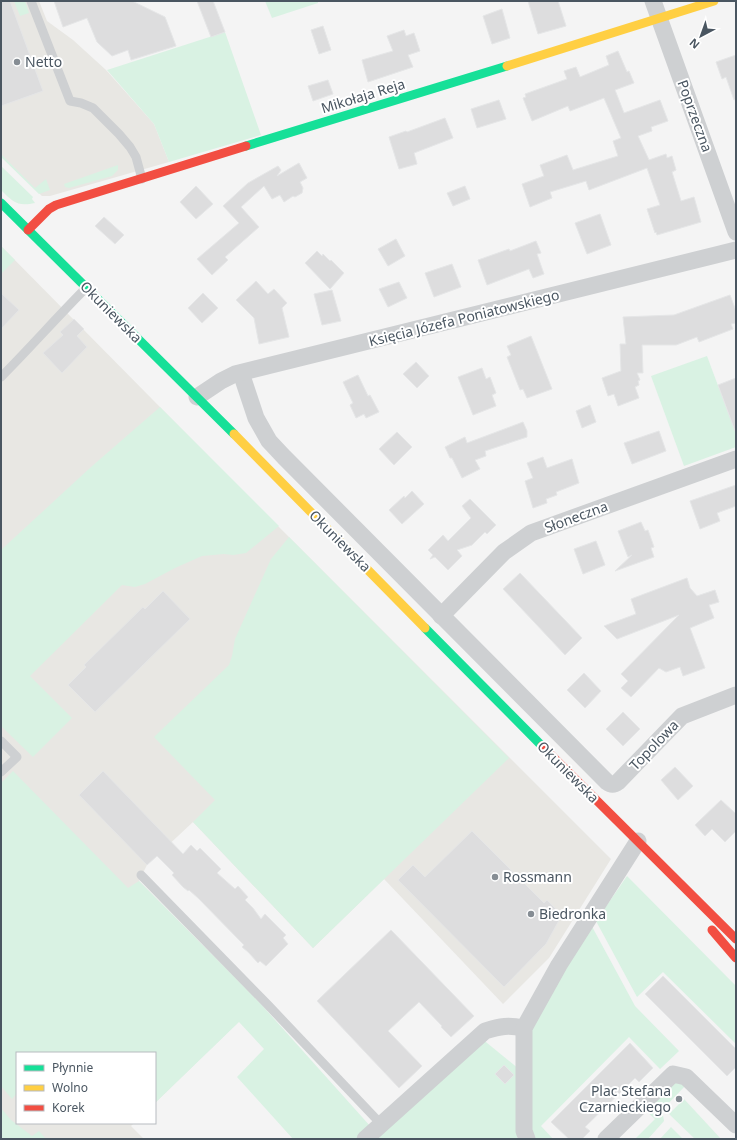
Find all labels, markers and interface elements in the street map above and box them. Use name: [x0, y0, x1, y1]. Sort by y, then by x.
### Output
north arrow: [681, 16, 721, 56]
text: N: [686, 35, 702, 53]
place label: Netto: [25, 52, 62, 71]
marker: Netto: [12, 57, 22, 67]
street label: Mikołaja Reja: [319, 74, 407, 117]
street label: Poprzeczna: [674, 77, 717, 155]
street label: Okuniewska: [76, 277, 146, 347]
street label: Księcia Józefa Poniatowskiego: [367, 285, 561, 350]
street label: Słoneczna: [542, 496, 610, 537]
street label: Okuniewska: [305, 506, 375, 576]
street label: Topolowa: [625, 715, 682, 774]
street label: Okuniewska: [533, 737, 603, 807]
place label: Rossmann: [503, 867, 572, 886]
marker: Rossmann: [490, 872, 500, 882]
place label: Biedronka: [539, 904, 606, 923]
marker: Biedronka: [526, 909, 536, 919]
legend: [16, 1052, 156, 1124]
text: Płynnie: [52, 1059, 93, 1076]
text: Wolno: [52, 1079, 88, 1096]
place label: Plac Stefana Czarnieckiego: [579, 1081, 671, 1116]
marker: Plac Stefana Czarnieckiego: [674, 1094, 684, 1104]
text: Korek: [52, 1099, 85, 1116]

